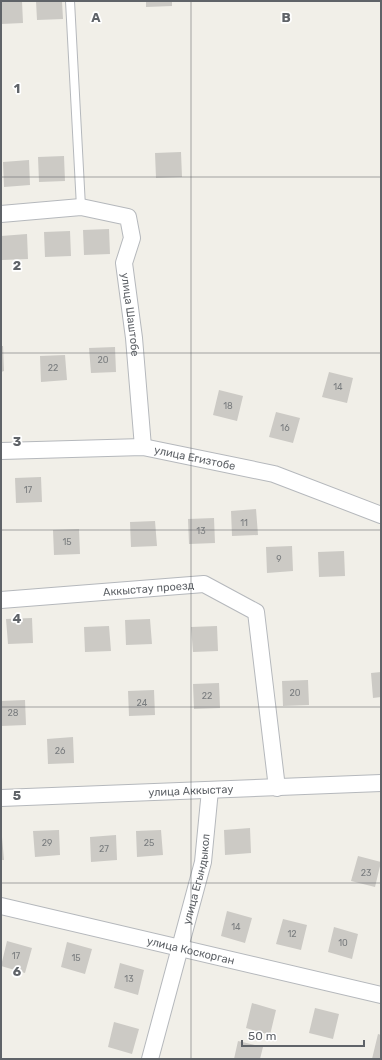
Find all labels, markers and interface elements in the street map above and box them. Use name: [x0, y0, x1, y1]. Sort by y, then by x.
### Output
text: A: [91, 10, 101, 25]
text: B: [281, 10, 291, 25]
text: 1: [14, 81, 20, 96]
text: 2: [13, 258, 21, 273]
street label: улица Шаштобе: [119, 272, 142, 357]
house number: 20: [98, 355, 109, 365]
house number: 22: [48, 363, 58, 373]
house number: 14: [333, 382, 343, 392]
house number: 18: [223, 401, 233, 411]
house number: 16: [280, 423, 290, 433]
text: 3: [13, 434, 22, 449]
street label: улица Егизтобе: [153, 443, 237, 472]
house number: 17: [24, 485, 33, 495]
house number: 11: [240, 518, 248, 528]
house number: 13: [196, 526, 206, 536]
house number: 15: [62, 537, 72, 547]
house number: 9: [276, 554, 282, 564]
street label: Аккыстау проезд: [103, 578, 195, 598]
text: 4: [13, 611, 22, 626]
house number: 20: [290, 688, 301, 698]
house number: 22: [202, 691, 212, 701]
house number: 24: [137, 698, 148, 708]
house number: 28: [7, 708, 19, 718]
house number: 26: [55, 746, 66, 756]
street label: улица Аккыстау: [148, 782, 234, 799]
text: 5: [13, 788, 21, 803]
street label: улица Егындыкол: [180, 833, 212, 926]
house number: 29: [42, 838, 52, 848]
house number: 25: [144, 838, 154, 848]
house number: 27: [99, 844, 109, 854]
house number: 23: [361, 868, 371, 878]
house number: 14: [231, 922, 241, 932]
house number: 12: [287, 929, 297, 939]
street label: улица Коскорган: [146, 934, 236, 967]
house number: 10: [338, 938, 348, 948]
house number: 17: [12, 951, 21, 961]
house number: 15: [71, 953, 81, 963]
text: 6: [13, 964, 22, 979]
house number: 13: [124, 974, 134, 984]
scale bar: [242, 1022, 364, 1048]
text: 50 m: [248, 1029, 276, 1043]

